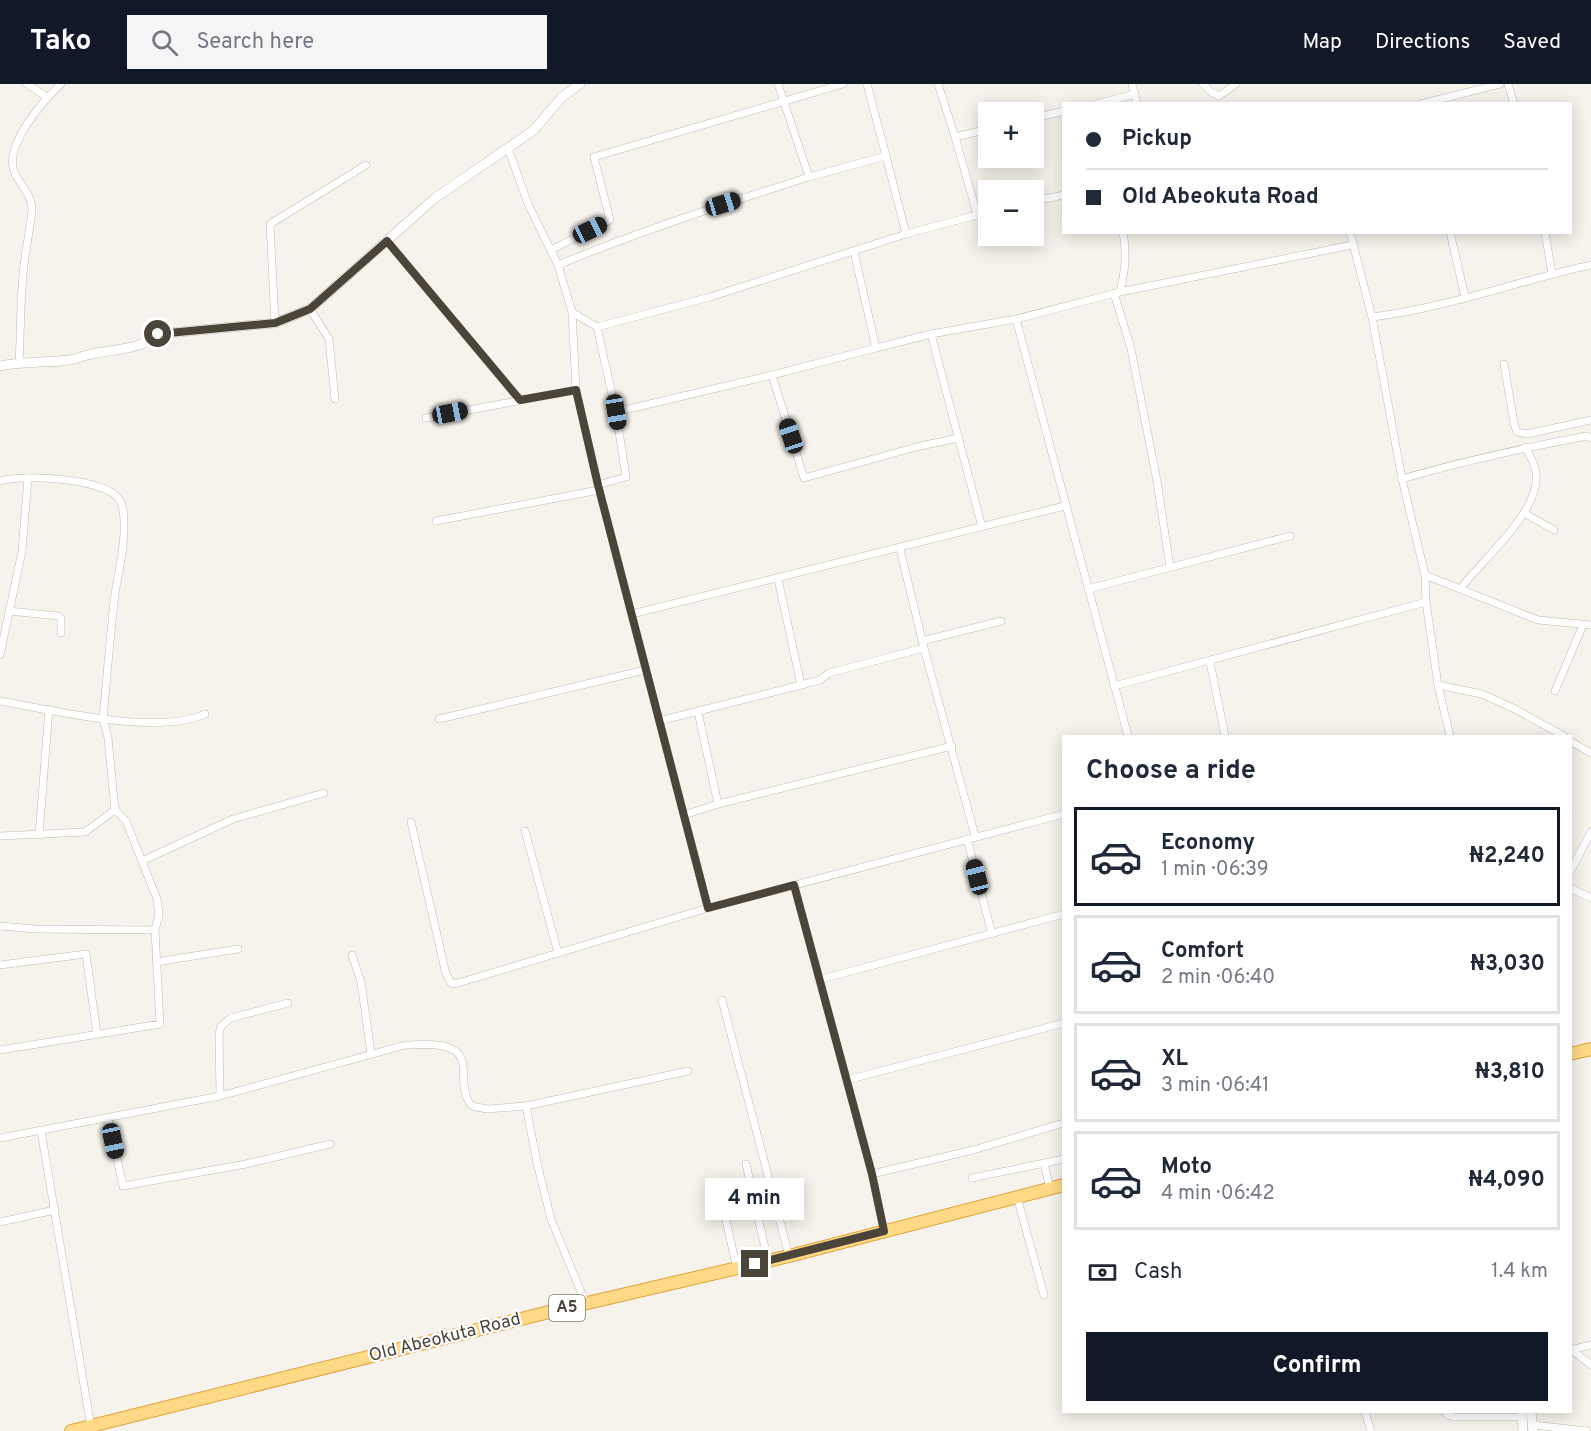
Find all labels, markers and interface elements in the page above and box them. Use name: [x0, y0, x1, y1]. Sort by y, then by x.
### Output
search box: [127, 15, 547, 69]
text: Tako: [30, 24, 91, 60]
icon: search: [148, 26, 181, 59]
text: Search here: [196, 29, 314, 56]
text: Map: [1302, 29, 1342, 56]
text: Directions: [1375, 29, 1470, 56]
text: Saved: [1503, 29, 1561, 56]
map controls: [978, 102, 1044, 246]
button: +: [978, 102, 1044, 168]
text: Pickup: [1122, 126, 1192, 153]
button: −: [978, 180, 1044, 246]
text: Old Abeokuta Road: [1122, 184, 1319, 211]
car: [703, 190, 743, 218]
car: [570, 214, 610, 246]
route start: [144, 320, 171, 347]
car: [604, 393, 628, 431]
car: [431, 401, 469, 425]
car: [777, 416, 805, 456]
text: Choose a ride: [1086, 754, 1256, 788]
icon: car: [1089, 830, 1143, 884]
text: Economy: [1161, 830, 1255, 857]
text: ₦2,240: [1469, 843, 1545, 870]
car: [964, 857, 990, 897]
text: 1 min · 06:39: [1161, 857, 1269, 883]
icon: car: [1089, 938, 1143, 992]
text: Comfort: [1161, 938, 1244, 965]
text: ₦3,030: [1470, 951, 1545, 978]
text: 2 min · 06:40: [1161, 965, 1275, 991]
icon: car: [1089, 1046, 1143, 1100]
text: XL: [1161, 1046, 1188, 1073]
text: ₦3,810: [1475, 1059, 1545, 1086]
text: 3 min · 06:41: [1161, 1073, 1270, 1099]
car: [100, 1122, 126, 1160]
icon: car: [1089, 1154, 1143, 1208]
text: Moto: [1161, 1154, 1212, 1181]
text: ₦4,090: [1468, 1167, 1545, 1194]
callout: 4 min: [706, 1177, 804, 1219]
text: 4 min · 06:42: [1161, 1181, 1275, 1207]
text: 4 min: [728, 1186, 781, 1212]
route end: [741, 1250, 768, 1277]
icon: cash: [1086, 1256, 1119, 1289]
text: Cash: [1134, 1259, 1183, 1286]
text: 1.4 km: [1491, 1259, 1548, 1285]
road number: A5: [549, 1295, 585, 1321]
street label: Old Abeokuta Road: [367, 1308, 523, 1368]
button: Confirm: [1086, 1332, 1548, 1401]

